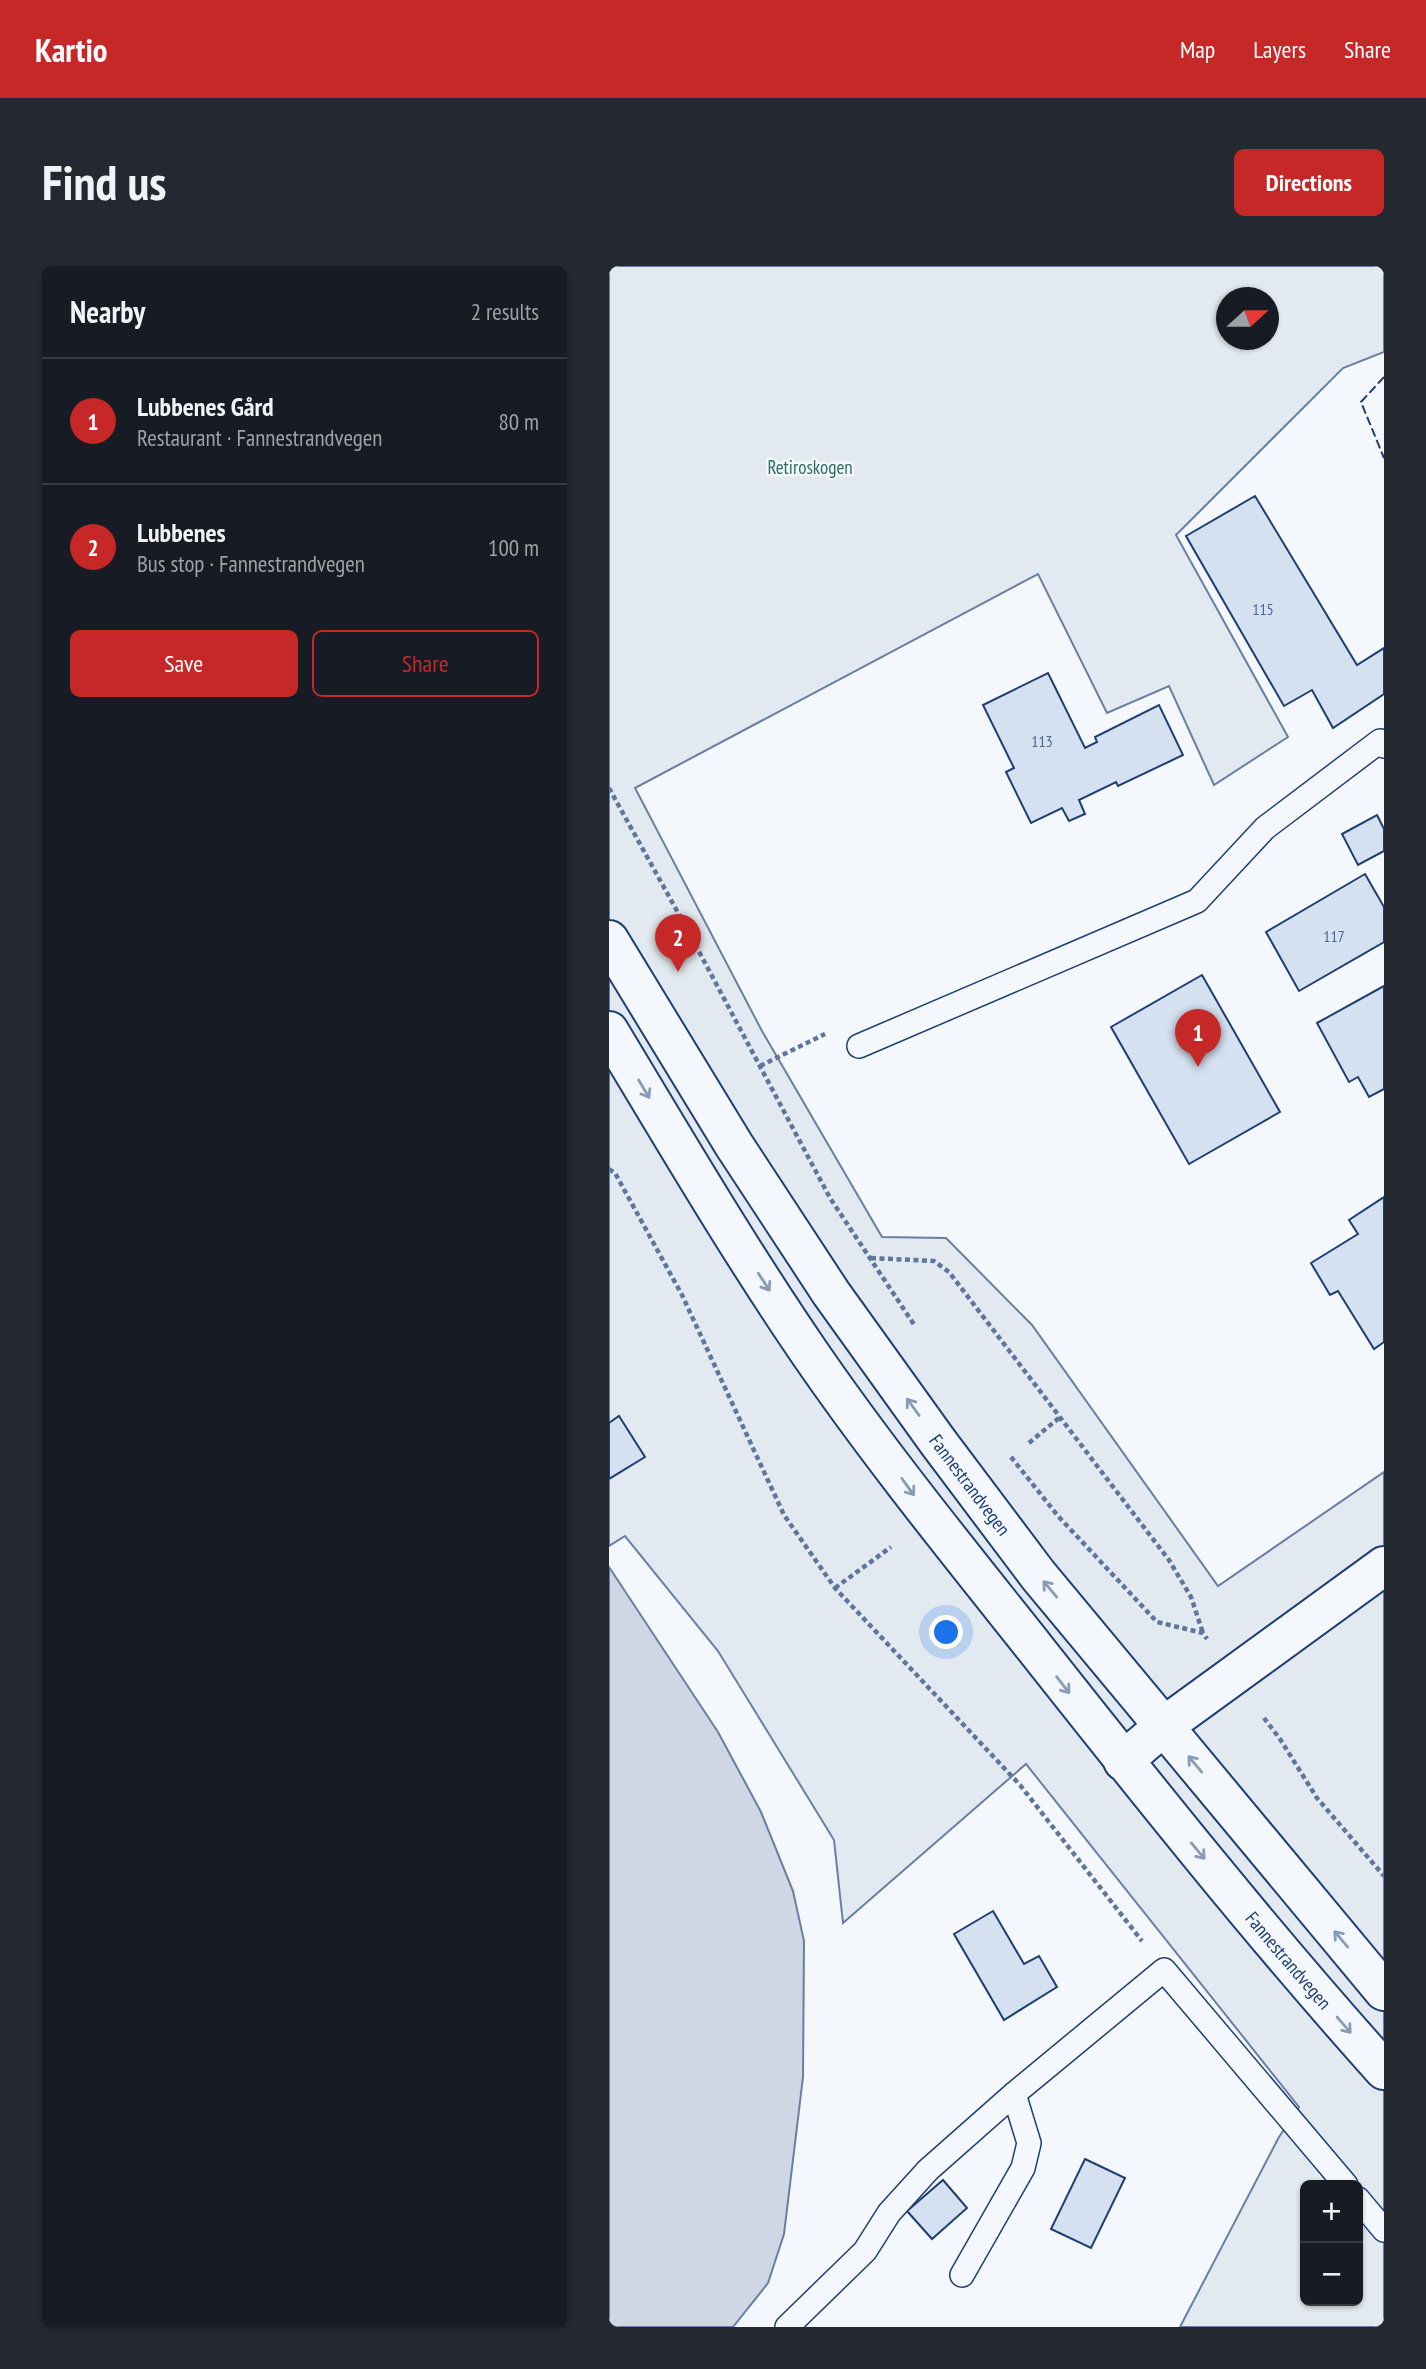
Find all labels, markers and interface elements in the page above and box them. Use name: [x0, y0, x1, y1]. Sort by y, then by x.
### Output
text: Kartio: [35, 28, 108, 71]
text: Map: [1180, 34, 1215, 65]
text: Layers: [1253, 34, 1306, 65]
text: Share: [1344, 34, 1391, 65]
button: Directions: [1234, 149, 1384, 216]
text: Find us: [42, 150, 166, 214]
north arrow: [1216, 287, 1279, 350]
text: Nearby: [70, 292, 145, 331]
text: 2 results: [471, 297, 539, 326]
text: Lubbenes Gård: [137, 390, 274, 423]
text: 1: [88, 407, 99, 436]
text: 80 m: [498, 407, 539, 436]
text: Restaurant · Fannestrandvegen: [137, 423, 382, 452]
park label: Retiroskogen: [767, 455, 853, 479]
text: Lubbenes: [137, 516, 226, 549]
text: 2: [88, 533, 99, 562]
text: 100 m: [488, 533, 539, 562]
text: Bus stop · Fannestrandvegen: [137, 549, 365, 578]
house number: 115: [1252, 599, 1274, 619]
button: Save: [70, 630, 298, 697]
button: Share: [312, 630, 539, 697]
house number: 113: [1031, 731, 1053, 751]
pin: 2: [655, 914, 701, 972]
house number: 117: [1323, 926, 1345, 946]
pin: 1: [1175, 1009, 1221, 1067]
one-way arrow: [637, 1079, 651, 1099]
one-way arrow: [758, 1272, 772, 1292]
one-way arrow: [905, 1398, 920, 1417]
street label: Fannestrandvegen: [924, 1429, 1016, 1540]
one-way arrow: [900, 1477, 915, 1496]
one-way arrow: [1042, 1580, 1057, 1598]
your location: [929, 1615, 963, 1649]
one-way arrow: [1056, 1675, 1071, 1693]
one-way arrow: [1187, 1755, 1203, 1773]
one-way arrow: [1190, 1842, 1206, 1860]
street label: Fannestrandvegen: [1240, 1907, 1337, 2014]
one-way arrow: [1333, 1930, 1348, 1948]
one-way arrow: [1336, 2016, 1352, 2034]
map controls: [1300, 2180, 1363, 2306]
button: +: [1300, 2180, 1363, 2243]
button: −: [1300, 2243, 1363, 2306]

